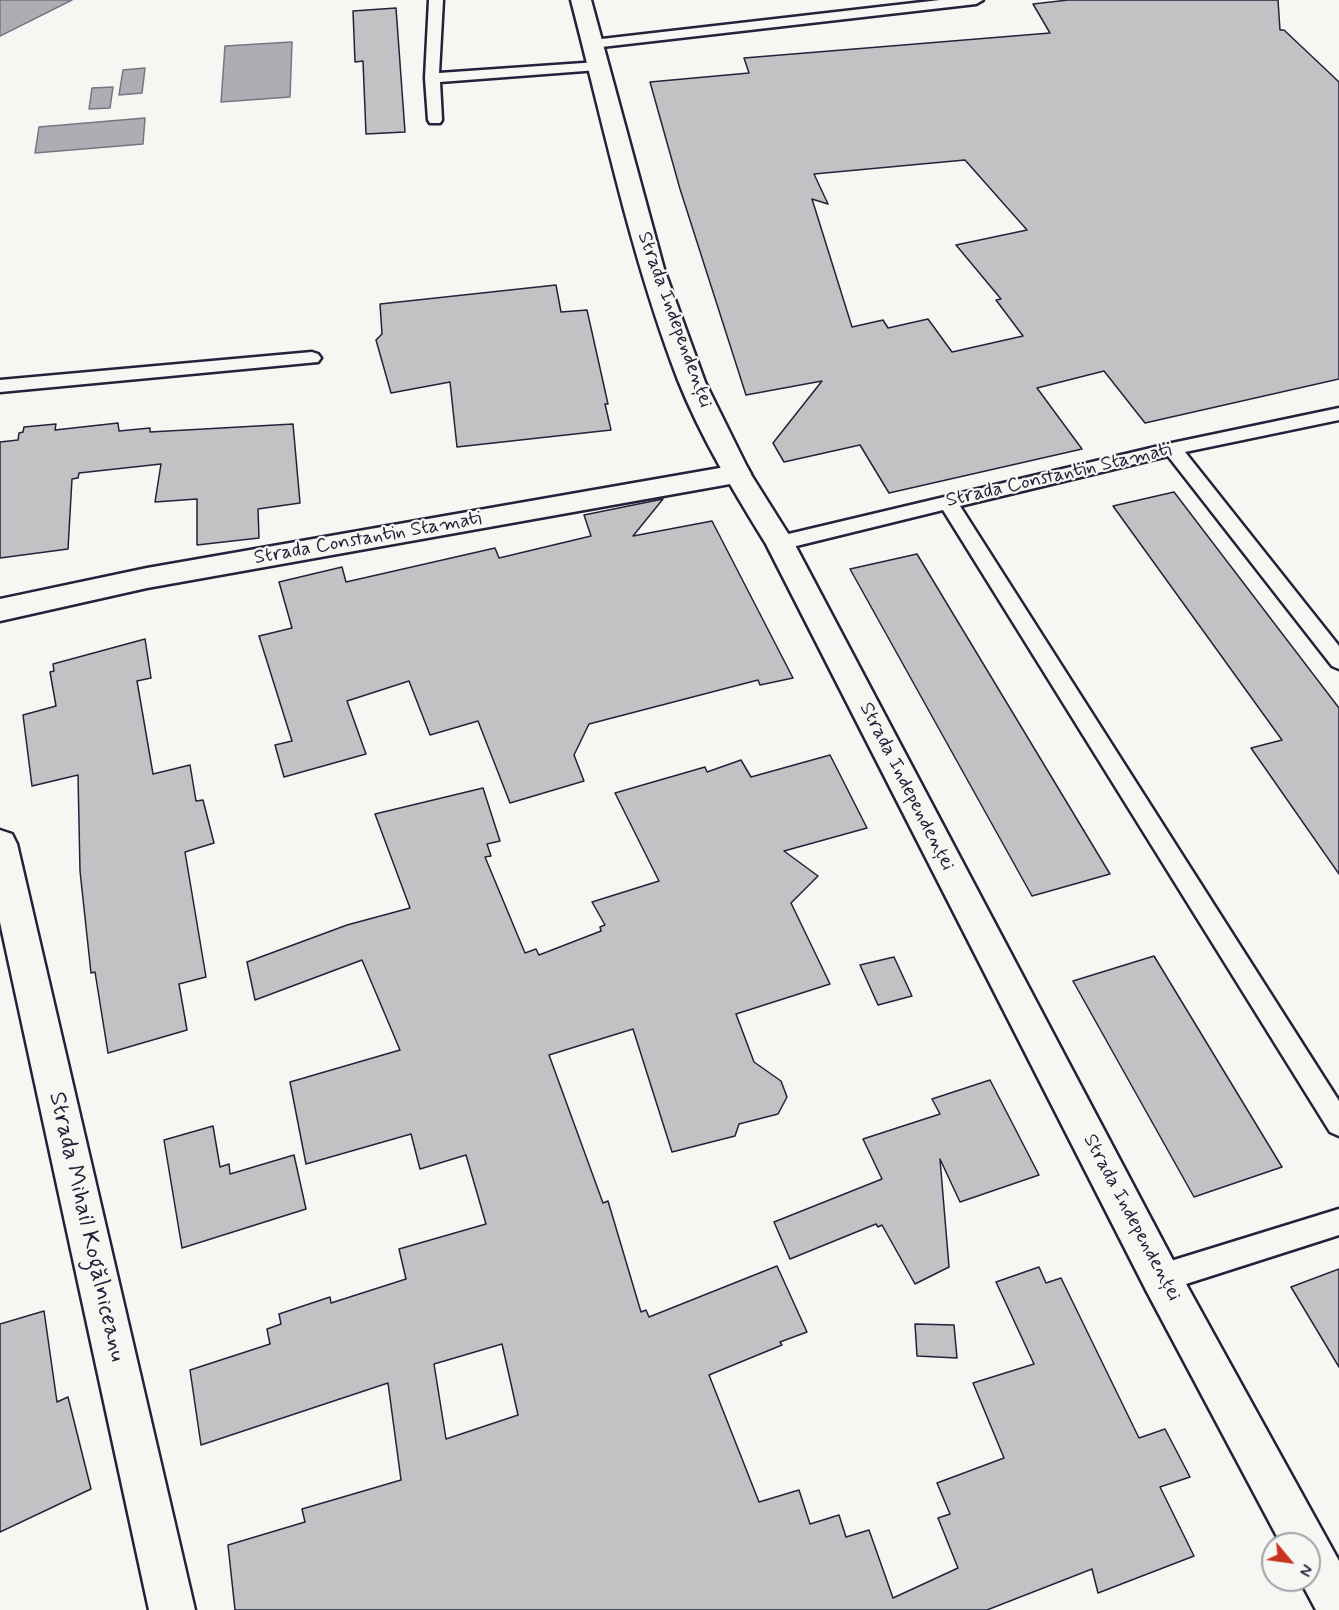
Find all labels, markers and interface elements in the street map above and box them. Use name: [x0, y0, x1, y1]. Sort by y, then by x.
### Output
street label: Strada Independenței: [631, 229, 717, 411]
street label: Strada Constantin Stamati: [944, 438, 1174, 514]
street label: Strada Constantin Stamati: [252, 507, 484, 571]
street label: Strada Independenței: [853, 699, 959, 875]
street label: Strada Mihail Kogălniceanu: [41, 1089, 131, 1365]
street label: Strada Independenței: [1077, 1130, 1185, 1306]
north arrow: [1261, 1532, 1321, 1592]
text: N: [1294, 1560, 1317, 1580]

